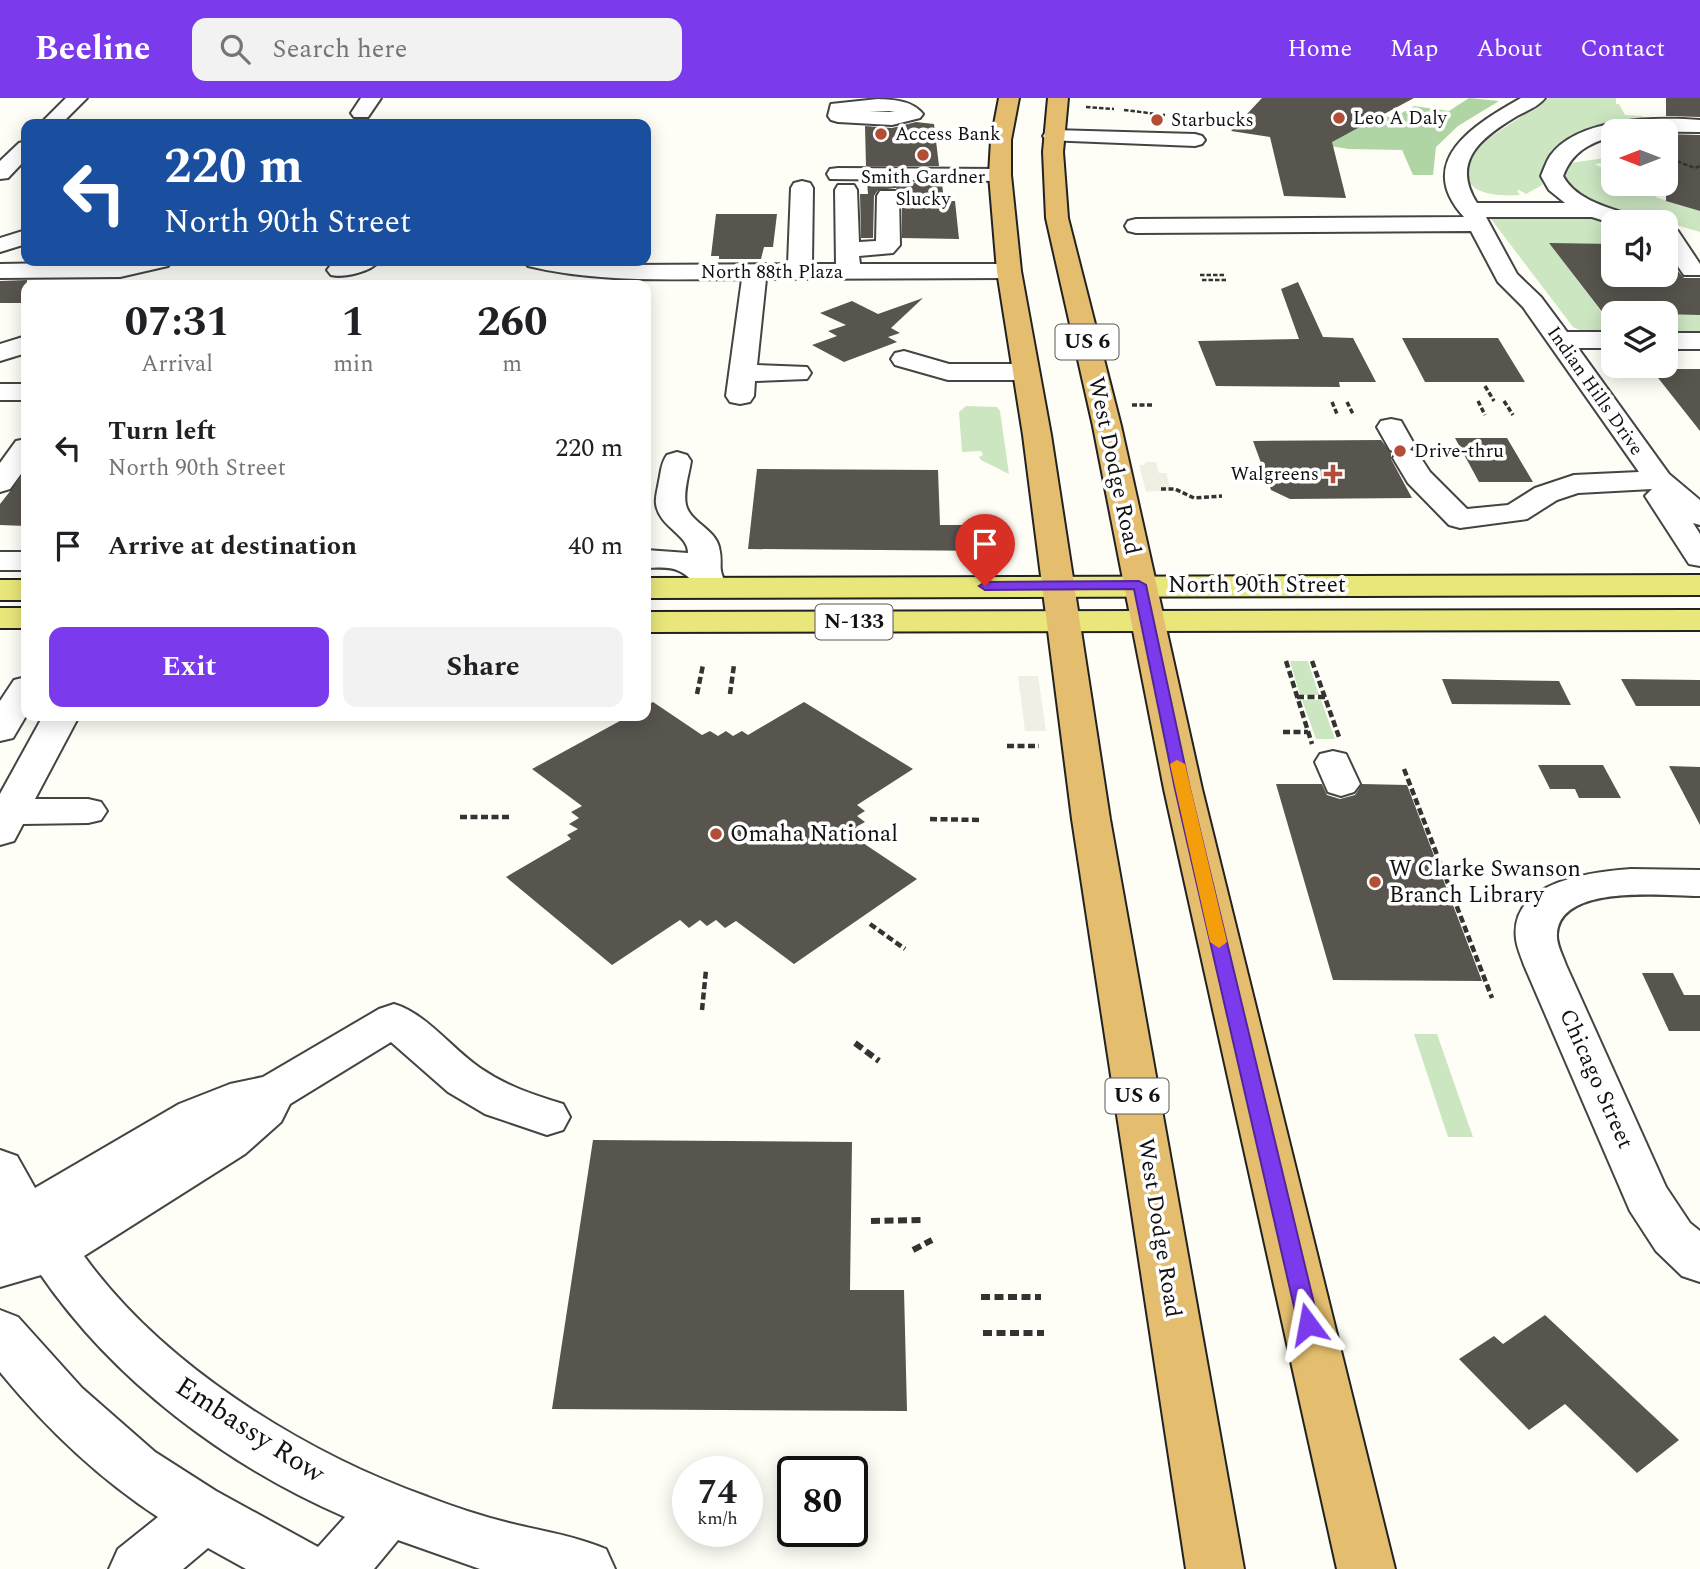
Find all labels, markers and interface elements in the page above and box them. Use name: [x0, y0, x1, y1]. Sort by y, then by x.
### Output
search box: [192, 18, 682, 81]
text: Beeline: [35, 24, 150, 74]
text: Search here: [272, 29, 407, 69]
icon: search: [216, 30, 254, 68]
text: Home: [1287, 31, 1352, 67]
text: Map: [1390, 31, 1438, 67]
text: About: [1476, 31, 1542, 67]
text: Contact: [1580, 31, 1665, 67]
place label: Leo A Daly: [1353, 104, 1448, 133]
place label: Starbucks: [1171, 106, 1254, 135]
marker: Leo A Daly: [1331, 110, 1347, 126]
marker: Starbucks: [1149, 112, 1165, 128]
north arrow: [1601, 119, 1678, 196]
map controls: [1601, 119, 1678, 378]
place label: Access Bank: [895, 120, 1001, 149]
marker: Access Bank: [873, 126, 889, 142]
text: 220 m: [164, 130, 303, 205]
icon: left: [49, 147, 140, 238]
marker: Smith Gardner Slucky: [915, 147, 931, 163]
place label: Smith Gardner Slucky: [861, 163, 986, 214]
text: North 90th Street: [164, 198, 411, 247]
button: sound: [1601, 210, 1678, 287]
street label: North 88th Plaza: [701, 258, 844, 287]
text: 07:31: [124, 291, 230, 354]
text: 1: [342, 291, 365, 354]
text: 260: [477, 291, 548, 354]
button: layers: [1601, 301, 1678, 378]
street label: Indian Hills Drive: [1539, 320, 1651, 462]
road number: US 6: [1056, 324, 1118, 360]
text: Arrival: [141, 347, 213, 382]
text: min: [333, 347, 374, 382]
text: m: [502, 347, 522, 382]
street label: West Dodge Road: [1078, 374, 1150, 558]
text: Turn left: [108, 411, 216, 451]
text: 220 m: [555, 428, 623, 468]
icon: left: [49, 429, 87, 467]
place label: Drive-thru: [1414, 437, 1504, 466]
marker: Drive-thru: [1392, 443, 1408, 459]
text: North 90th Street: [108, 451, 286, 486]
place label: Walgreens: [1231, 460, 1319, 489]
marker: Walgreens: [1325, 466, 1341, 482]
pin: [955, 514, 1015, 586]
icon: arrive: [966, 525, 1004, 563]
text: Arrive at destination: [108, 526, 357, 566]
text: 40 m: [568, 526, 623, 566]
icon: arrive: [49, 527, 87, 565]
street label: North 90th Street: [1168, 568, 1346, 603]
road number: N-133: [816, 604, 892, 640]
button: Exit: [49, 627, 329, 707]
button: Share: [343, 627, 623, 707]
place label: Omaha National: [730, 817, 898, 852]
marker: Omaha National: [708, 826, 724, 842]
place label: W Clarke Swanson Branch Library: [1389, 852, 1581, 913]
marker: W Clarke Swanson Branch Library: [1367, 874, 1383, 890]
street label: Chicago Street: [1549, 1003, 1643, 1155]
road number: US 6: [1106, 1079, 1168, 1114]
street label: West Dodge Road: [1128, 1136, 1190, 1320]
position arrow: [1271, 1287, 1345, 1361]
street label: Embassy Row: [167, 1365, 334, 1495]
speed limit sign: 80: [777, 1456, 868, 1547]
text: 74: [698, 1466, 737, 1519]
text: km/h: [697, 1505, 738, 1532]

